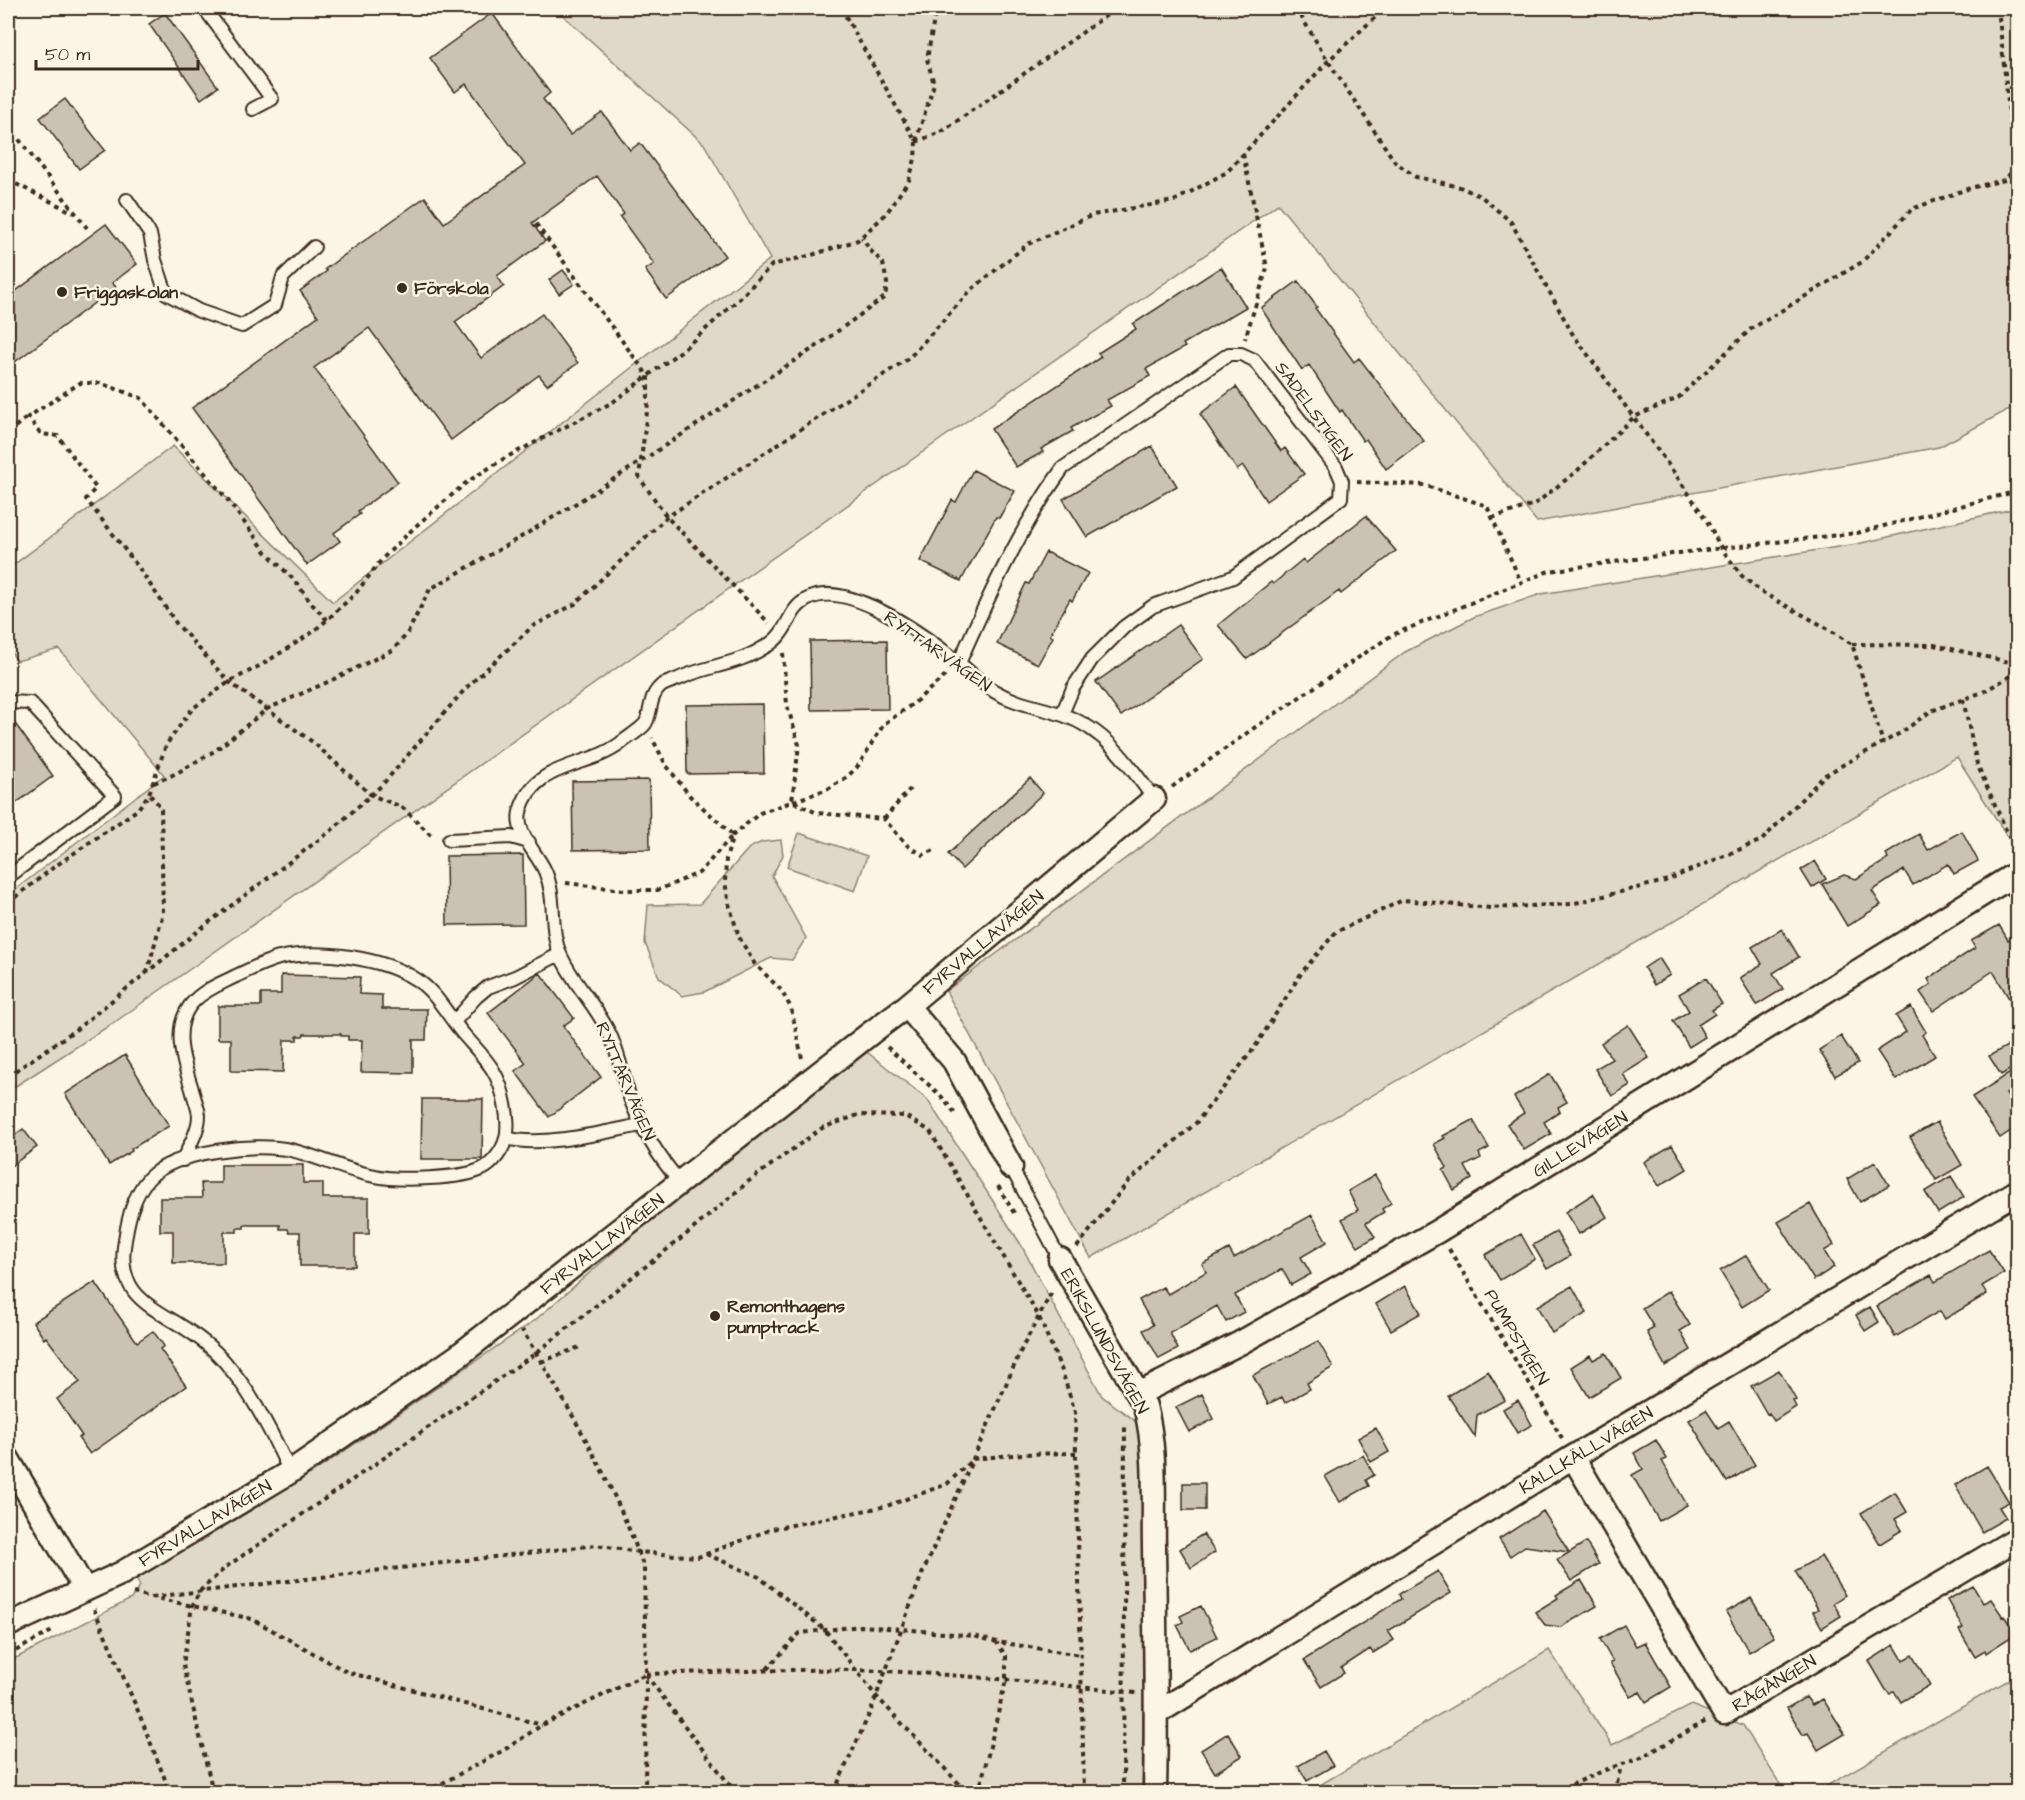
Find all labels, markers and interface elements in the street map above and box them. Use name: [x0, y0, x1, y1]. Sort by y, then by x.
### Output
scale bar: [36, 33, 198, 71]
text: 50 m: [45, 42, 90, 67]
place label: Förskola: [414, 276, 490, 301]
place label: Friggaskolan: [74, 280, 178, 306]
marker: Förskola: [395, 281, 409, 295]
marker: Friggaskolan: [55, 285, 69, 299]
street label: SADELSTIGEN: [1269, 356, 1358, 466]
street label: RYTTARVÄGEN: [879, 605, 997, 698]
street label: FYRVALLAVÄGEN: [917, 884, 1049, 1001]
street label: RYTTARVÄGEN: [589, 1018, 662, 1144]
street label: GILLEVÄGEN: [1528, 1105, 1633, 1184]
street label: FYRVALLAVÄGEN: [535, 1188, 670, 1301]
street label: ERIKSLUNDSVÄGEN: [1054, 1264, 1155, 1419]
street label: PUMPSTIGEN: [1478, 1285, 1555, 1390]
place label: Remonthagens pumptrack: [727, 1294, 845, 1340]
marker: Remonthagens pumptrack: [708, 1309, 722, 1323]
street label: KALLKÄLLVÄGEN: [1515, 1401, 1658, 1500]
street label: FYRVALLAVÄGEN: [134, 1474, 277, 1573]
street label: RÅGÅNGEN: [1728, 1648, 1821, 1718]

